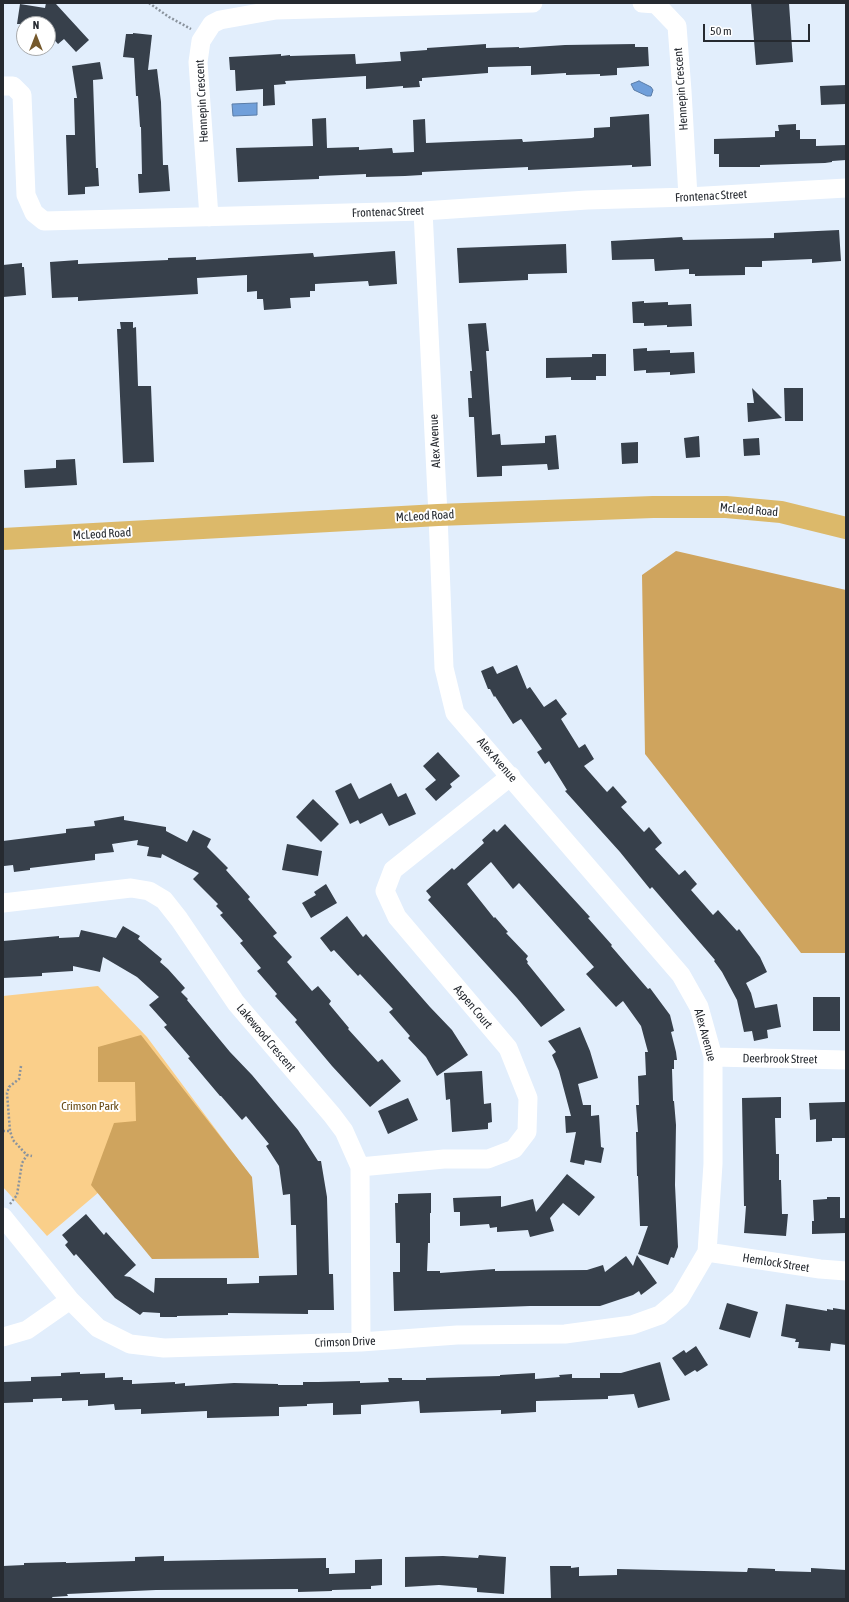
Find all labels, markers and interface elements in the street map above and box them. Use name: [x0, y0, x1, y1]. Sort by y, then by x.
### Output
north arrow: [16, 16, 56, 56]
scale bar: [705, 16, 812, 42]
text: N: [33, 19, 39, 31]
text: 50 m: [710, 24, 732, 38]
street label: Hennepin Crescent: [671, 47, 691, 131]
street label: Hennepin Crescent: [193, 59, 211, 143]
street label: Frontenac Street: [675, 187, 747, 205]
street label: Frontenac Street: [352, 204, 424, 220]
street label: Alex Avenue: [426, 414, 444, 468]
street label: McLeod Road: [719, 500, 779, 520]
street label: McLeod Road: [395, 507, 455, 525]
street label: McLeod Road: [72, 525, 132, 543]
street label: Alex Avenue: [474, 735, 520, 785]
street label: Aspen Court: [451, 982, 495, 1032]
street label: Lakewood Crescent: [233, 1001, 299, 1075]
street label: Alex Avenue: [691, 1007, 719, 1063]
street label: Deerbrook Street: [742, 1051, 818, 1067]
park label: Crimson Park: [61, 1099, 119, 1113]
street label: Hemlock Street: [742, 1251, 810, 1275]
street label: Crimson Drive: [314, 1334, 376, 1350]

